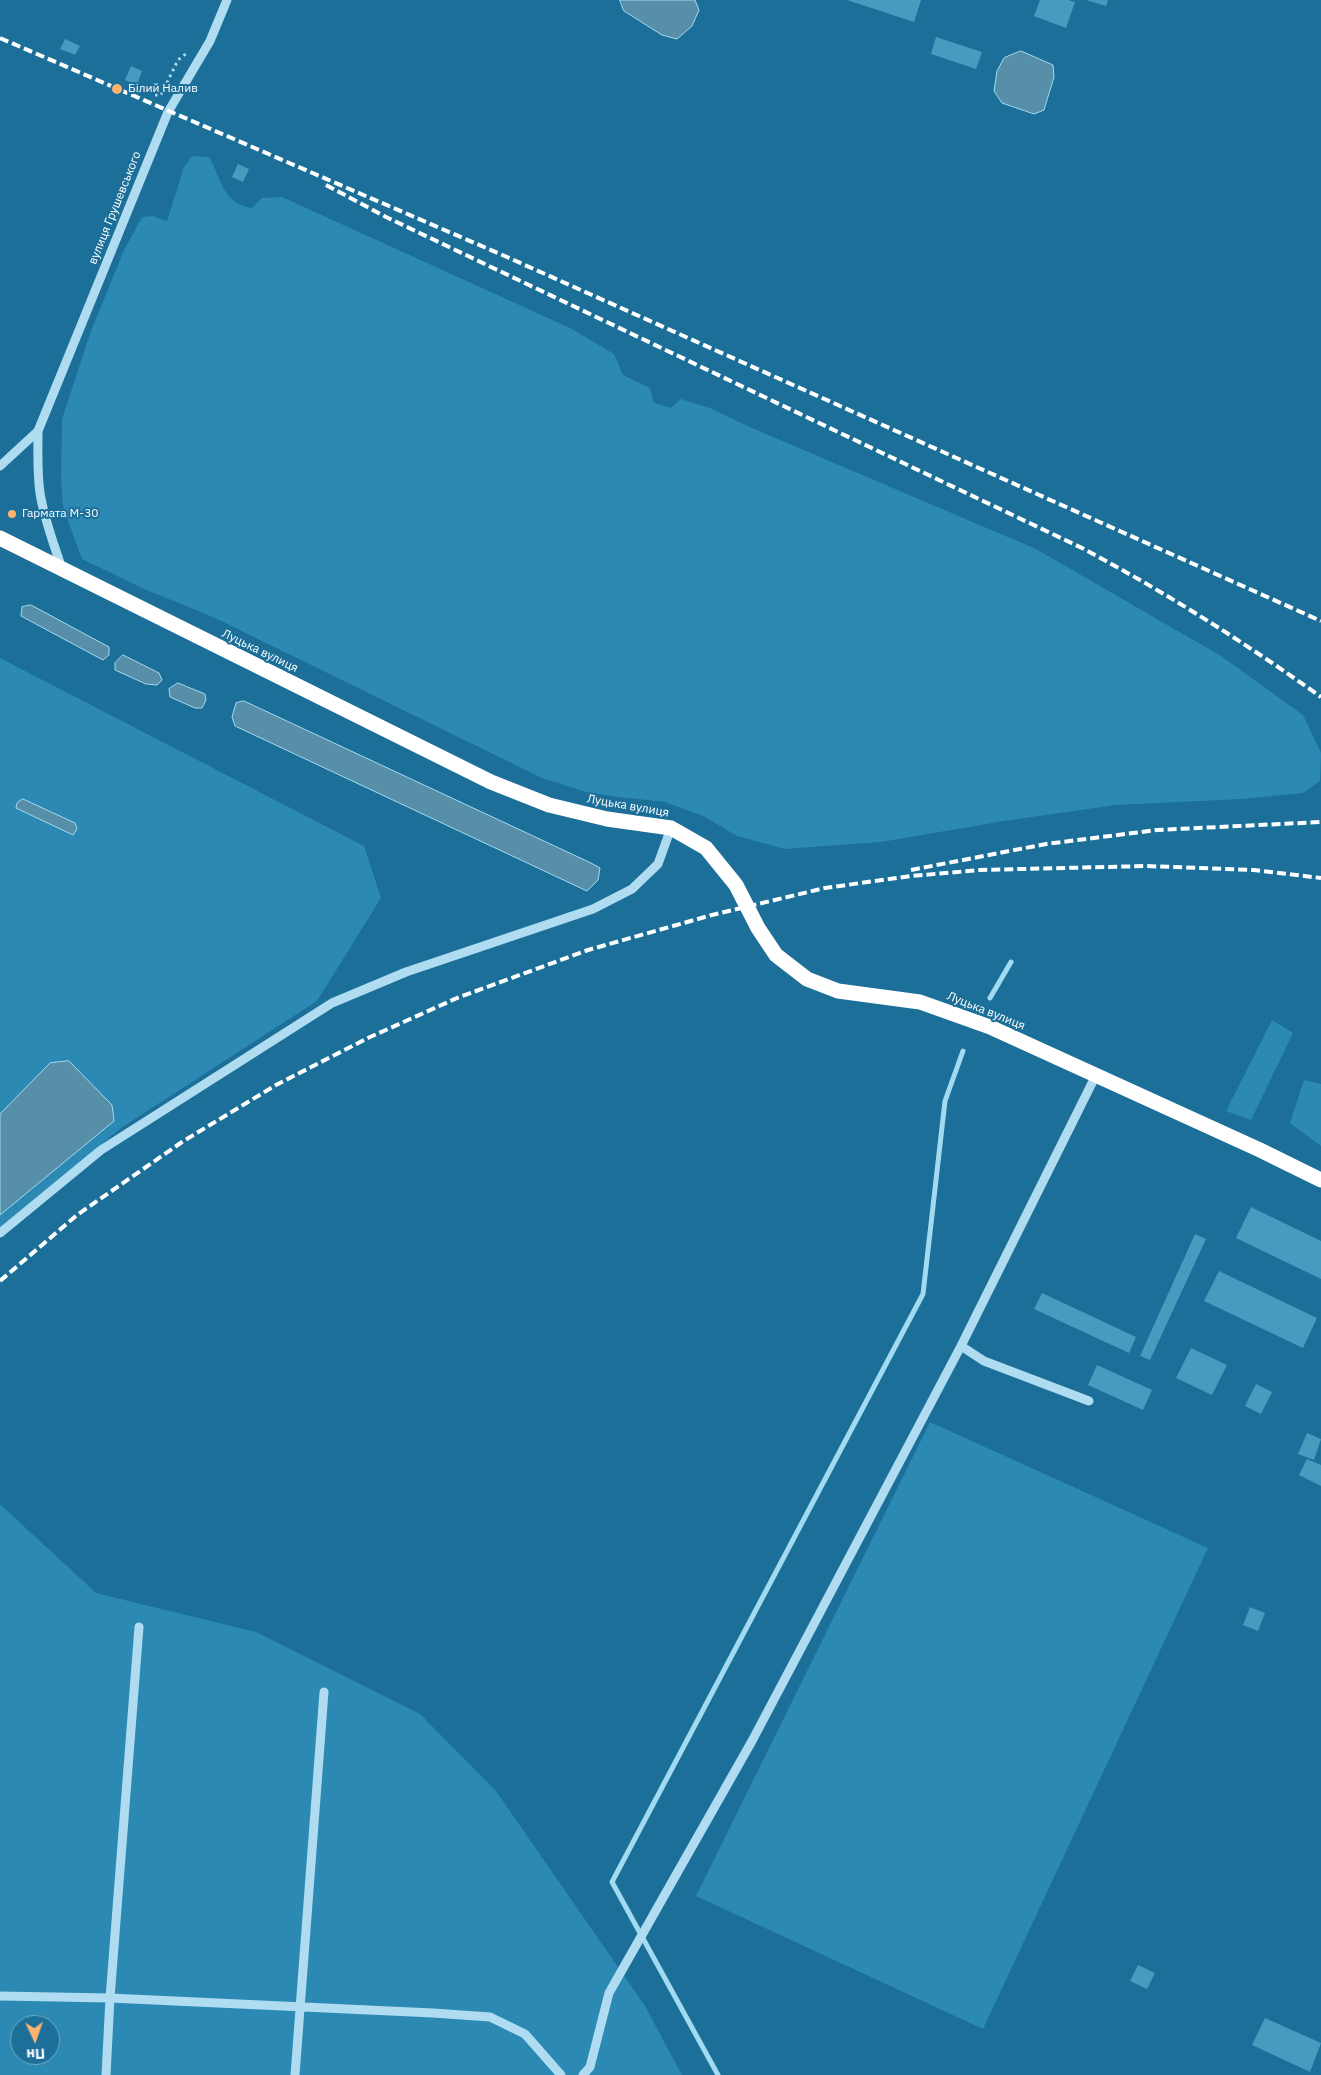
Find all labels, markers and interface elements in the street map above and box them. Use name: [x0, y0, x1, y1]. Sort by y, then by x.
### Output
marker: Білий Налив: [110, 82, 124, 96]
place label: Білий Налив: [128, 82, 198, 96]
street label: вулиця Грушевського: [86, 149, 144, 267]
place label: Гармата М-30: [22, 507, 99, 521]
marker: Гармата М-30: [6, 508, 18, 520]
street label: Луцька вулиця: [219, 626, 301, 676]
street label: Луцька вулиця: [586, 792, 670, 820]
street label: Луцька вулиця: [945, 989, 1027, 1033]
north arrow: [10, 2015, 60, 2065]
text: Пн: [26, 2045, 45, 2063]

